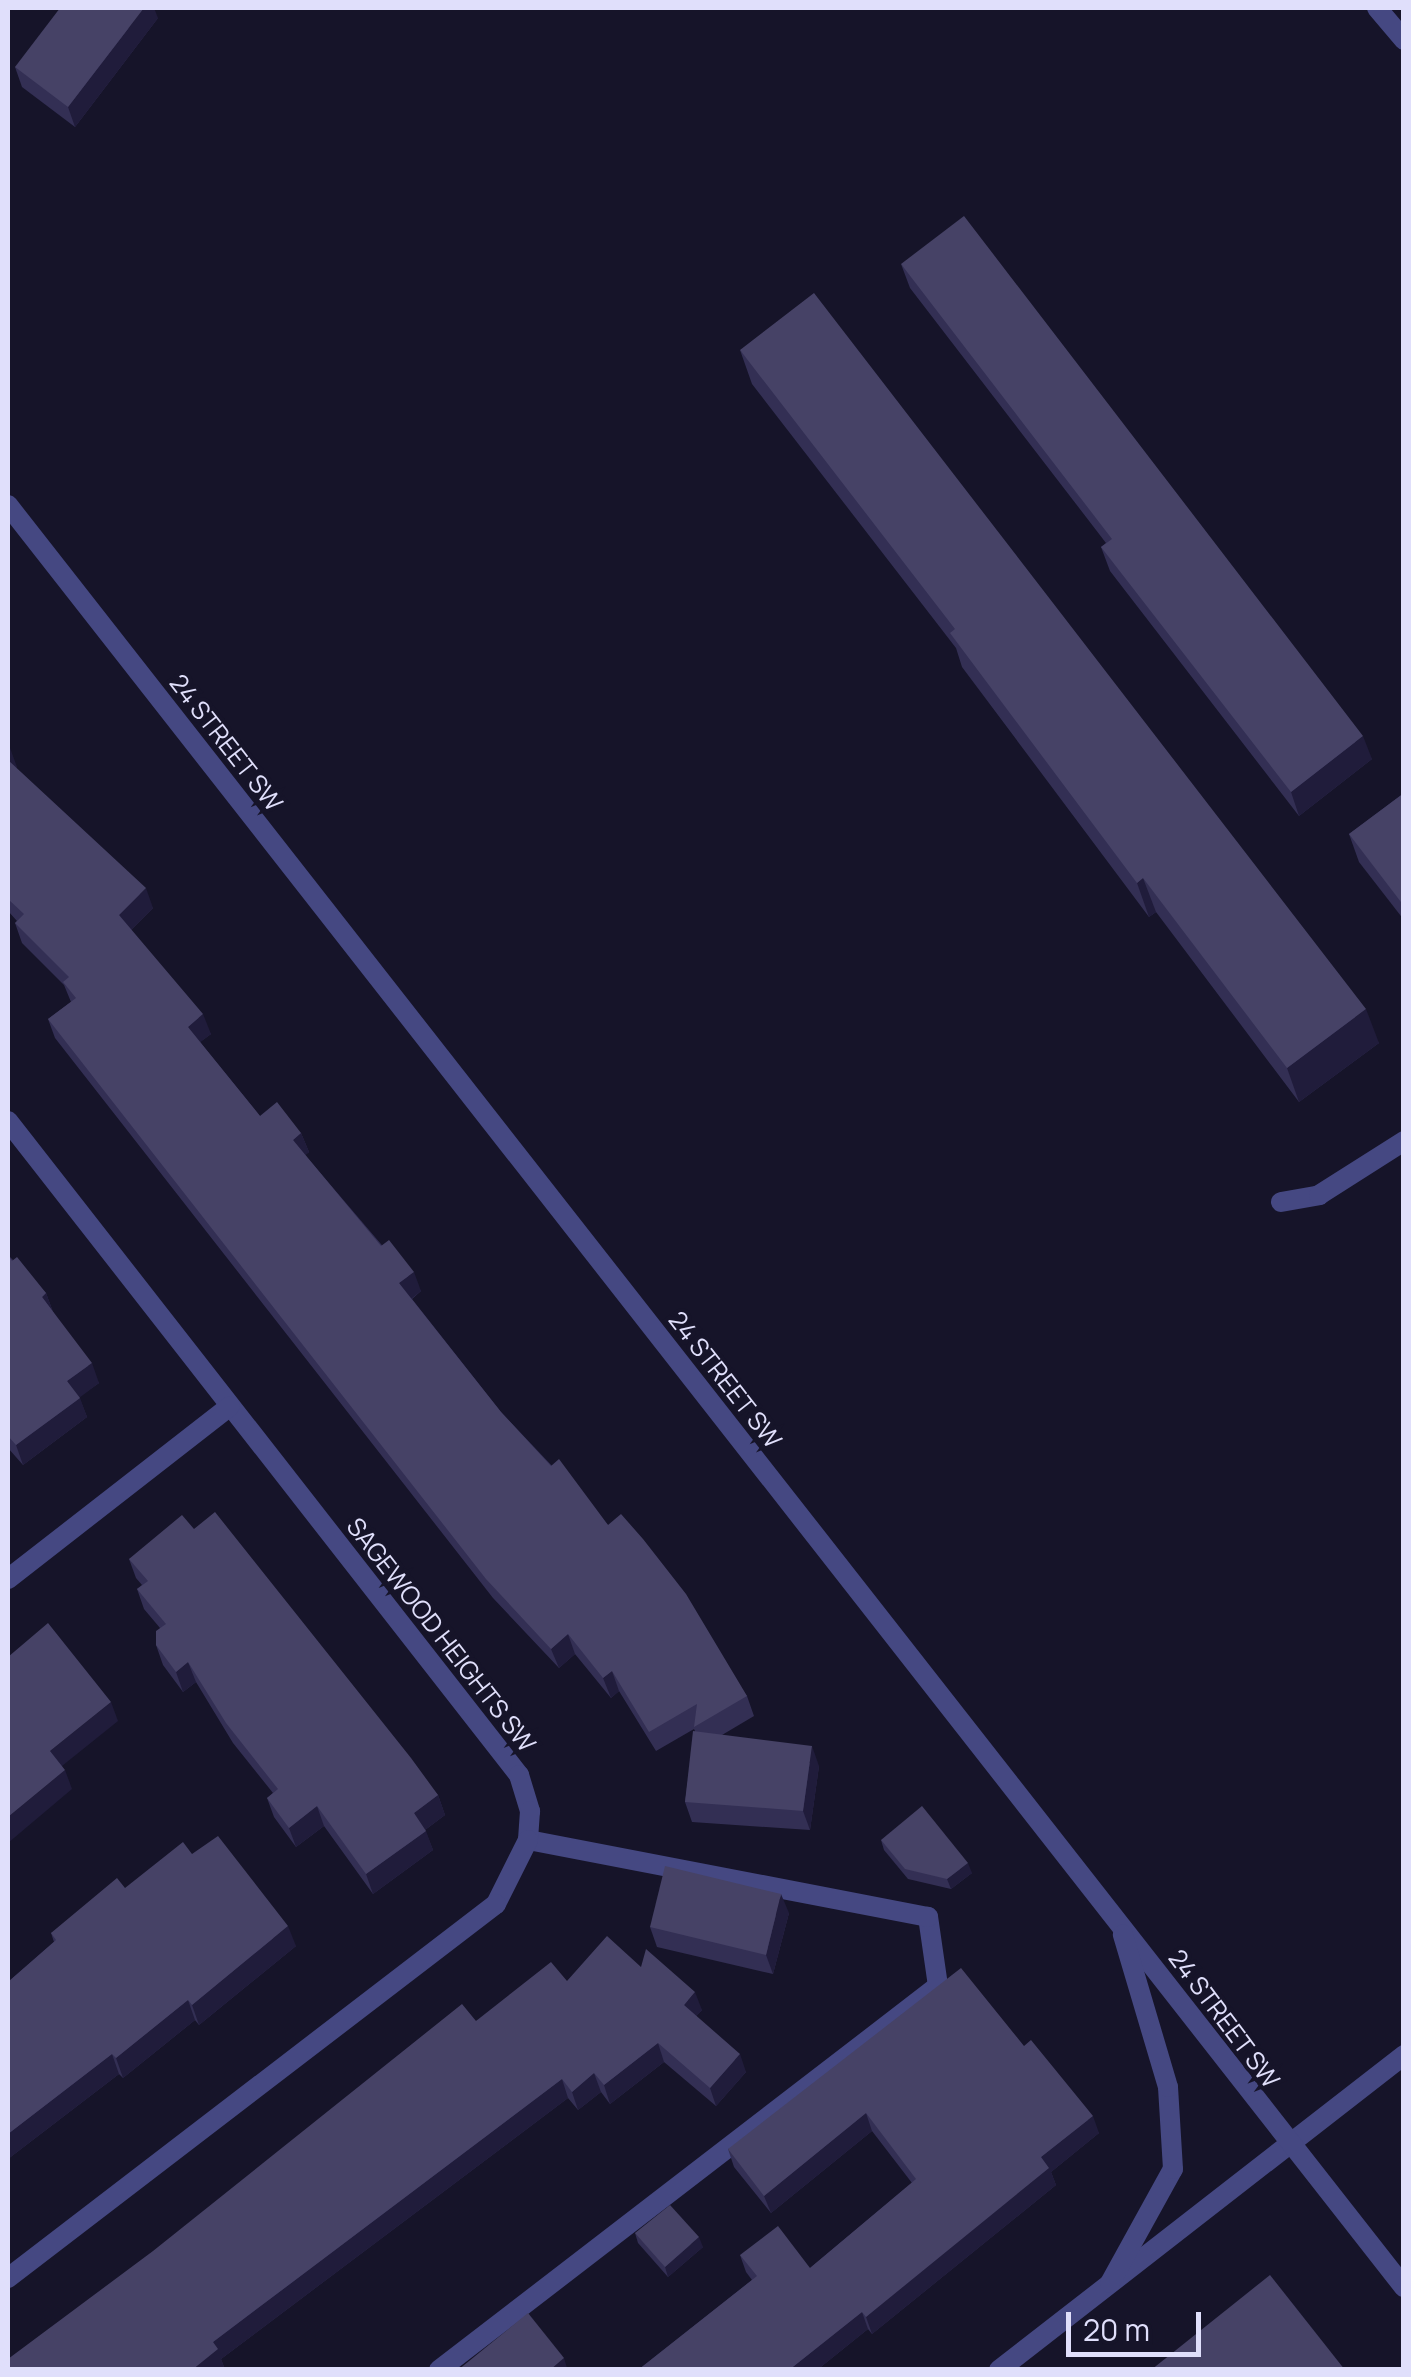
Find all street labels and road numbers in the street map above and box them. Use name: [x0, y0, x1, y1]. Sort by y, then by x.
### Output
street label: 24 STREET SW: [163, 668, 289, 818]
street label: 24 STREET SW: [662, 1305, 788, 1455]
street label: SAGEWOOD HEIGHTS SW: [340, 1512, 542, 1758]
street label: 24 STREET SW: [1162, 1944, 1286, 2094]

